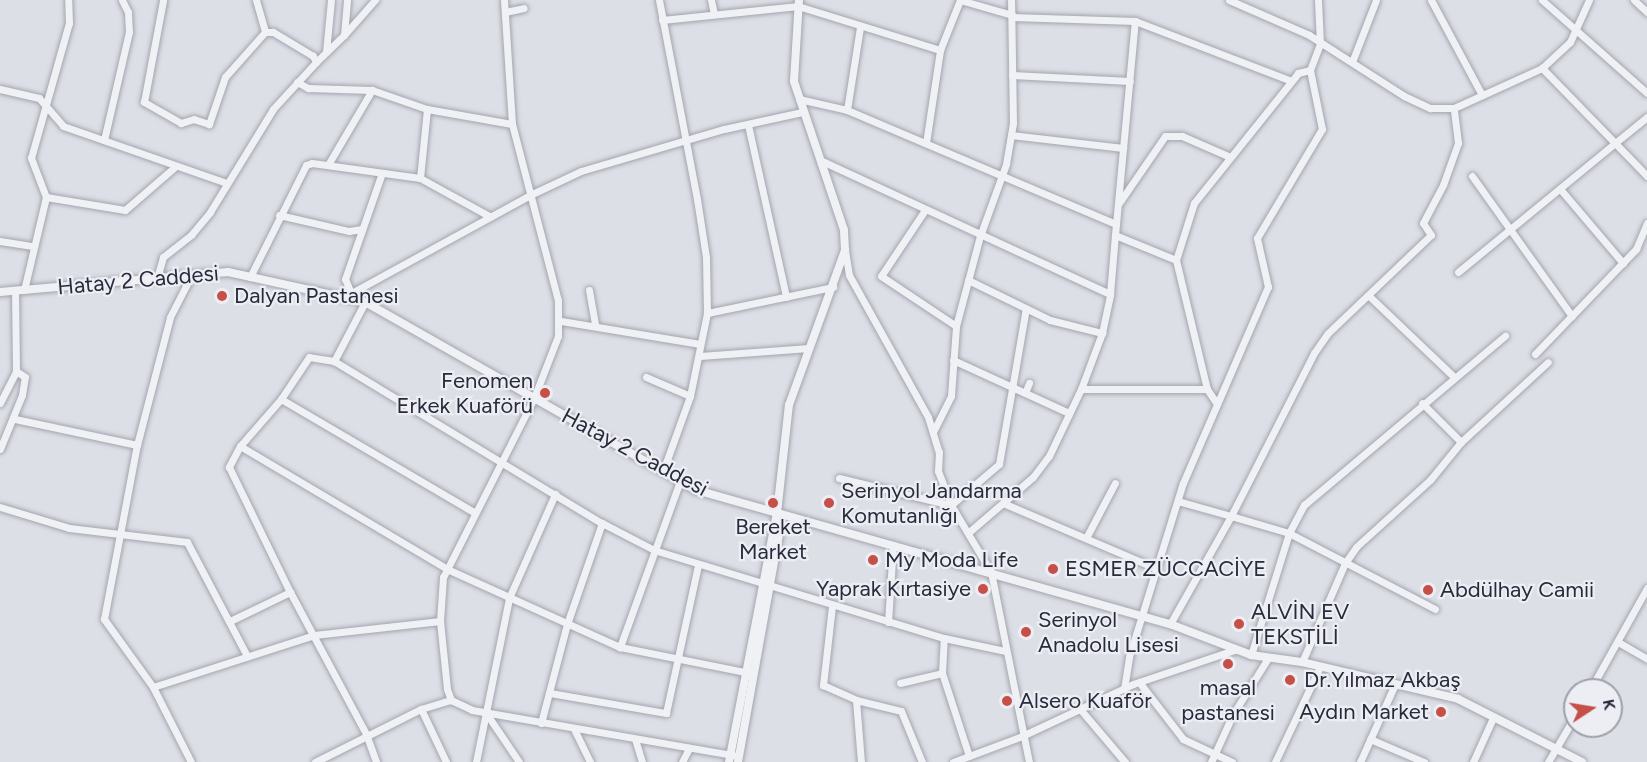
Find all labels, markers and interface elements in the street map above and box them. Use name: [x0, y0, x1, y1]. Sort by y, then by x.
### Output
street label: Hatay 2 Caddesi: [56, 260, 220, 300]
place label: Dalyan Pastanesi: [234, 283, 399, 309]
marker: Dalyan Pastanesi: [215, 289, 229, 303]
place label: Fenomen Erkek Kuaförü: [397, 367, 533, 418]
marker: Fenomen Erkek Kuaförü: [538, 386, 552, 400]
street label: Hatay 2 Caddesi: [557, 402, 713, 502]
place label: Serinyol Jandarma Komutanlığı: [841, 477, 1022, 528]
marker: Bereket Market: [766, 496, 780, 510]
marker: Serinyol Jandarma Komutanlığı: [822, 496, 836, 510]
place label: Bereket Market: [735, 513, 811, 564]
place label: My Moda Life: [885, 547, 1018, 573]
marker: My Moda Life: [866, 553, 880, 567]
place label: ESMER ZÜCCACİYE: [1065, 556, 1266, 582]
marker: ESMER ZÜCCACİYE: [1046, 562, 1060, 576]
place label: Yaprak Kırtasiye: [816, 576, 971, 602]
place label: Abdülhay Camii: [1440, 577, 1594, 603]
marker: Yaprak Kırtasiye: [976, 582, 990, 596]
marker: Abdülhay Camii: [1421, 583, 1435, 597]
place label: ALVİN EV TEKSTİLİ: [1251, 598, 1349, 650]
place label: Serinyol Anadolu Lisesi: [1038, 606, 1179, 658]
marker: ALVİN EV TEKSTİLİ: [1232, 617, 1246, 631]
marker: Serinyol Anadolu Lisesi: [1019, 625, 1033, 639]
marker: masal pastanesi: [1221, 657, 1235, 671]
place label: Dr.Yılmaz Akbaş: [1304, 667, 1461, 693]
marker: Dr.Yılmaz Akbaş: [1281, 671, 1299, 689]
place label: masal pastanesi: [1181, 674, 1275, 726]
north arrow: [1563, 678, 1623, 738]
place label: Alsero Kuaför: [1019, 688, 1152, 714]
marker: Alsero Kuaför: [1000, 694, 1014, 708]
text: K: [1599, 697, 1620, 712]
place label: Aydın Market: [1299, 699, 1429, 725]
marker: Aydın Market: [1434, 705, 1448, 719]

